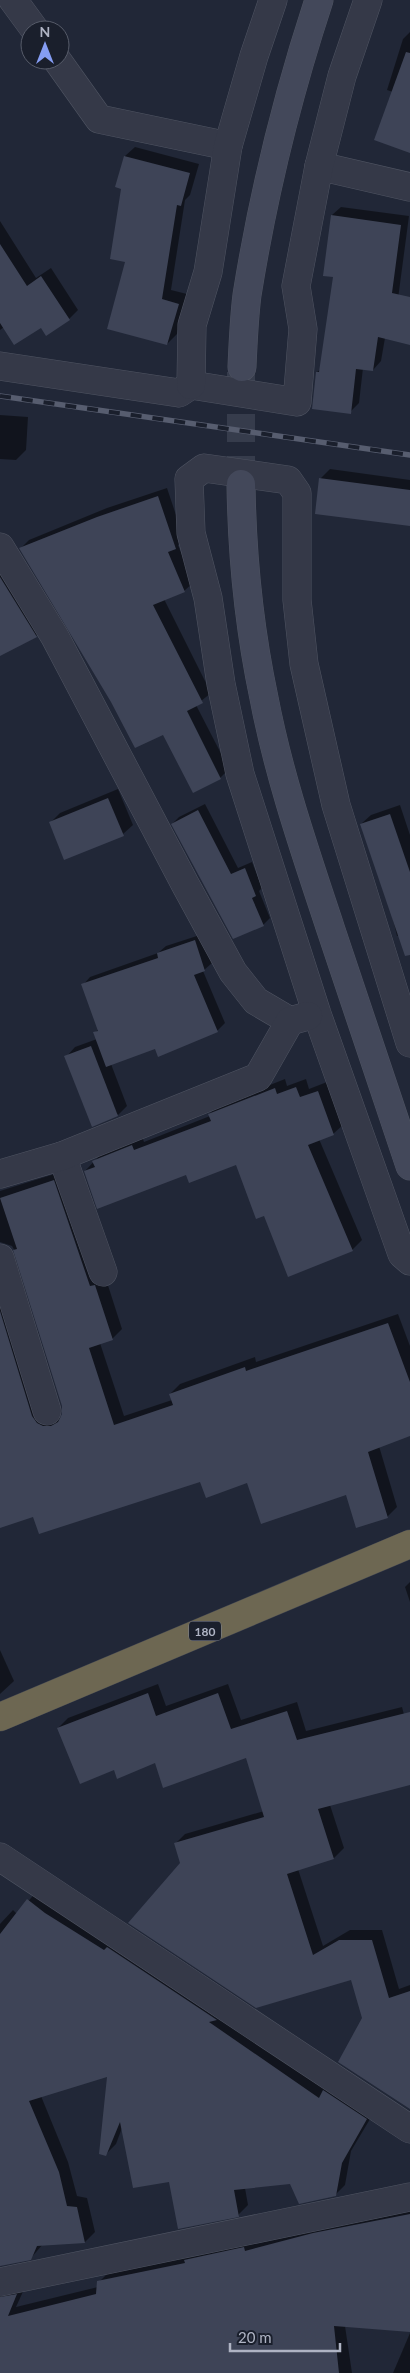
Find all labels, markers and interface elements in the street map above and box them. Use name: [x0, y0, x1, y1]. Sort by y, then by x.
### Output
north arrow: [20, 20, 70, 70]
text: N: [40, 23, 50, 40]
road number: 180: [189, 1622, 221, 1640]
scale bar: [230, 2320, 340, 2352]
text: 20 m: [238, 2328, 272, 2346]

